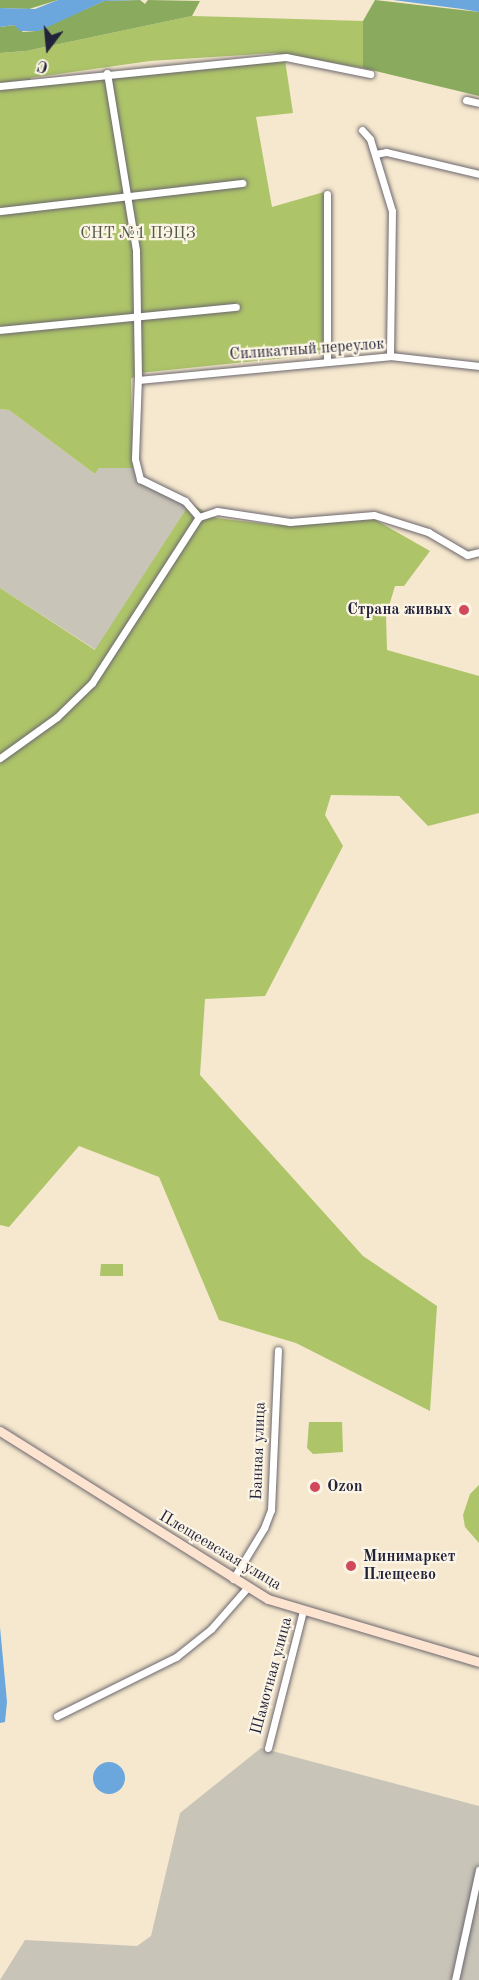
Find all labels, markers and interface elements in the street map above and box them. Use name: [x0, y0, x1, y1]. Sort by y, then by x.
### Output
north arrow: [18, 18, 78, 78]
text: С: [36, 56, 50, 74]
park label: СНТ №1 ПЭЦЗ: [80, 224, 196, 244]
street label: Силикатный переулок: [229, 335, 385, 365]
place label: Страна живых: [347, 600, 452, 620]
marker: Страна живых: [457, 603, 471, 617]
street label: Банная улица: [248, 1401, 270, 1501]
place label: Ozon: [327, 1477, 363, 1497]
marker: Ozon: [308, 1480, 322, 1494]
street label: Плещеевская улица: [155, 1507, 285, 1595]
place label: Минимаркет Плещеево: [363, 1547, 455, 1585]
marker: Минимаркет Плещеево: [344, 1559, 358, 1573]
street label: Шамотная улица: [247, 1615, 297, 1737]

